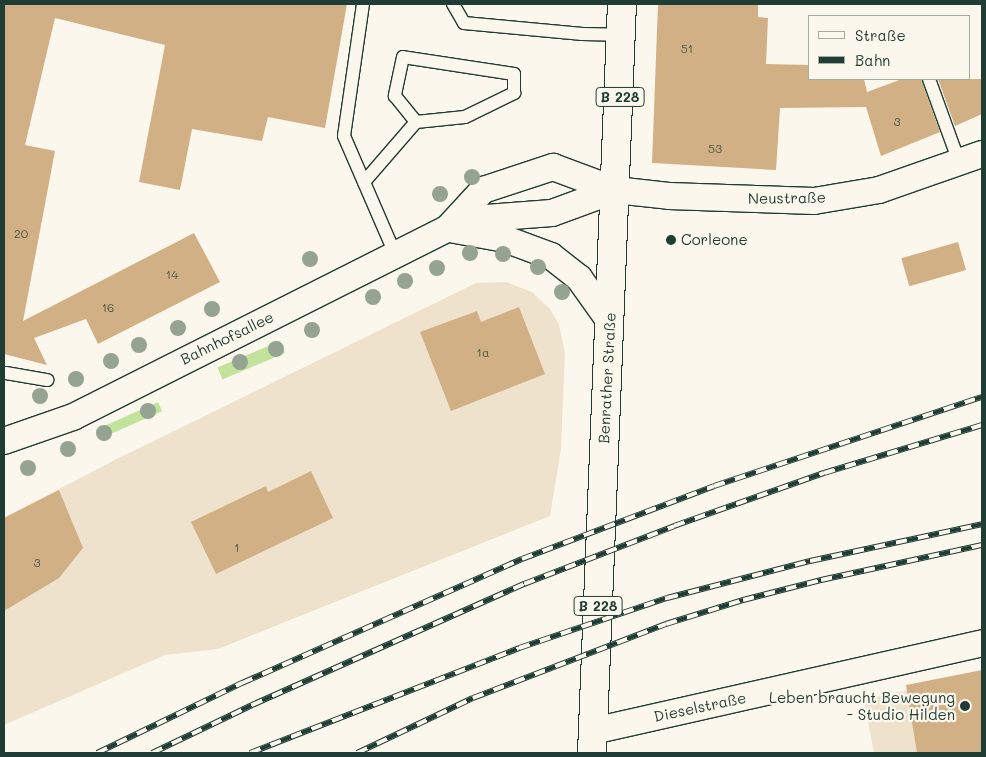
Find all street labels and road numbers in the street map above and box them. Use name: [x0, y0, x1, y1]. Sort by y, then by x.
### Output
road number: B 228: [595, 85, 645, 108]
street label: Neustraße: [748, 188, 826, 208]
street label: Bahnhofsallee: [178, 308, 276, 368]
street label: Benrather Straße: [595, 312, 619, 444]
road number: B 228: [573, 594, 623, 618]
street label: Dieselstraße: [652, 688, 748, 726]

